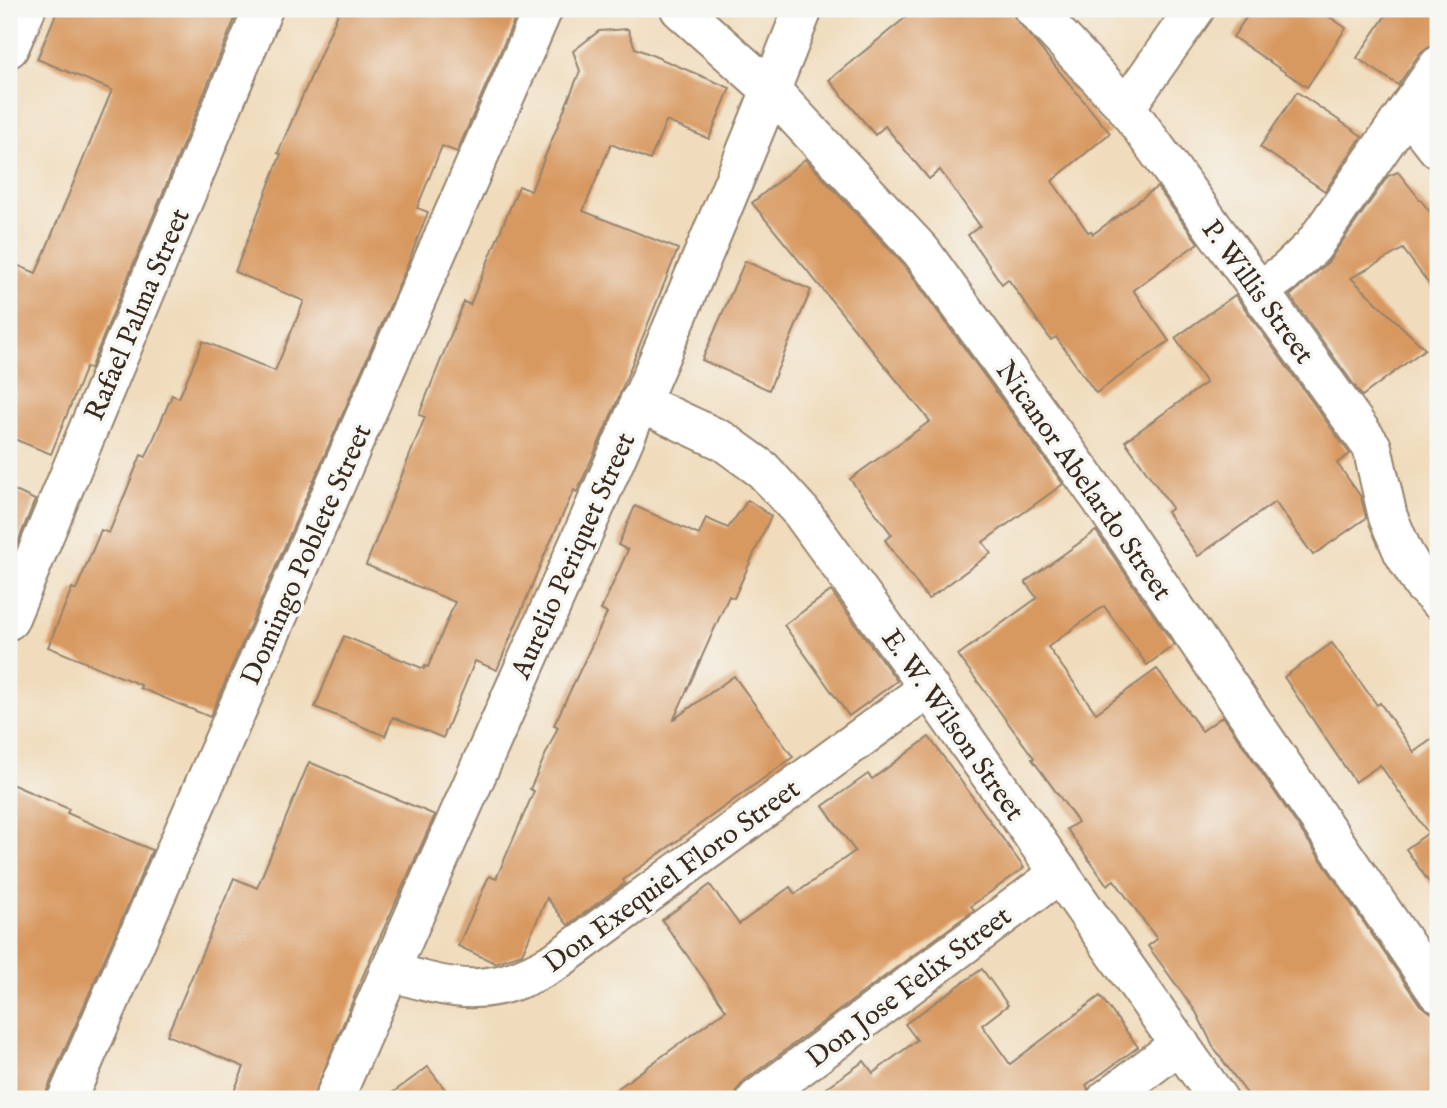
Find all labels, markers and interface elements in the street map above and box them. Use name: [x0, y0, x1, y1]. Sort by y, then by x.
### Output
street label: Rafael Palma Street: [78, 203, 199, 426]
street label: P. Willis Street: [1193, 214, 1321, 372]
street label: Nicanor Abelardo Street: [987, 355, 1179, 608]
street label: Domingo Poblete Street: [234, 419, 381, 691]
street label: Aurelio Periquet Street: [504, 427, 644, 685]
street label: E. W. Wilson Street: [873, 623, 1031, 828]
street label: Don Exequiel Floro Street: [538, 772, 808, 982]
street label: Don Jose Felix Street: [800, 899, 1019, 1077]

